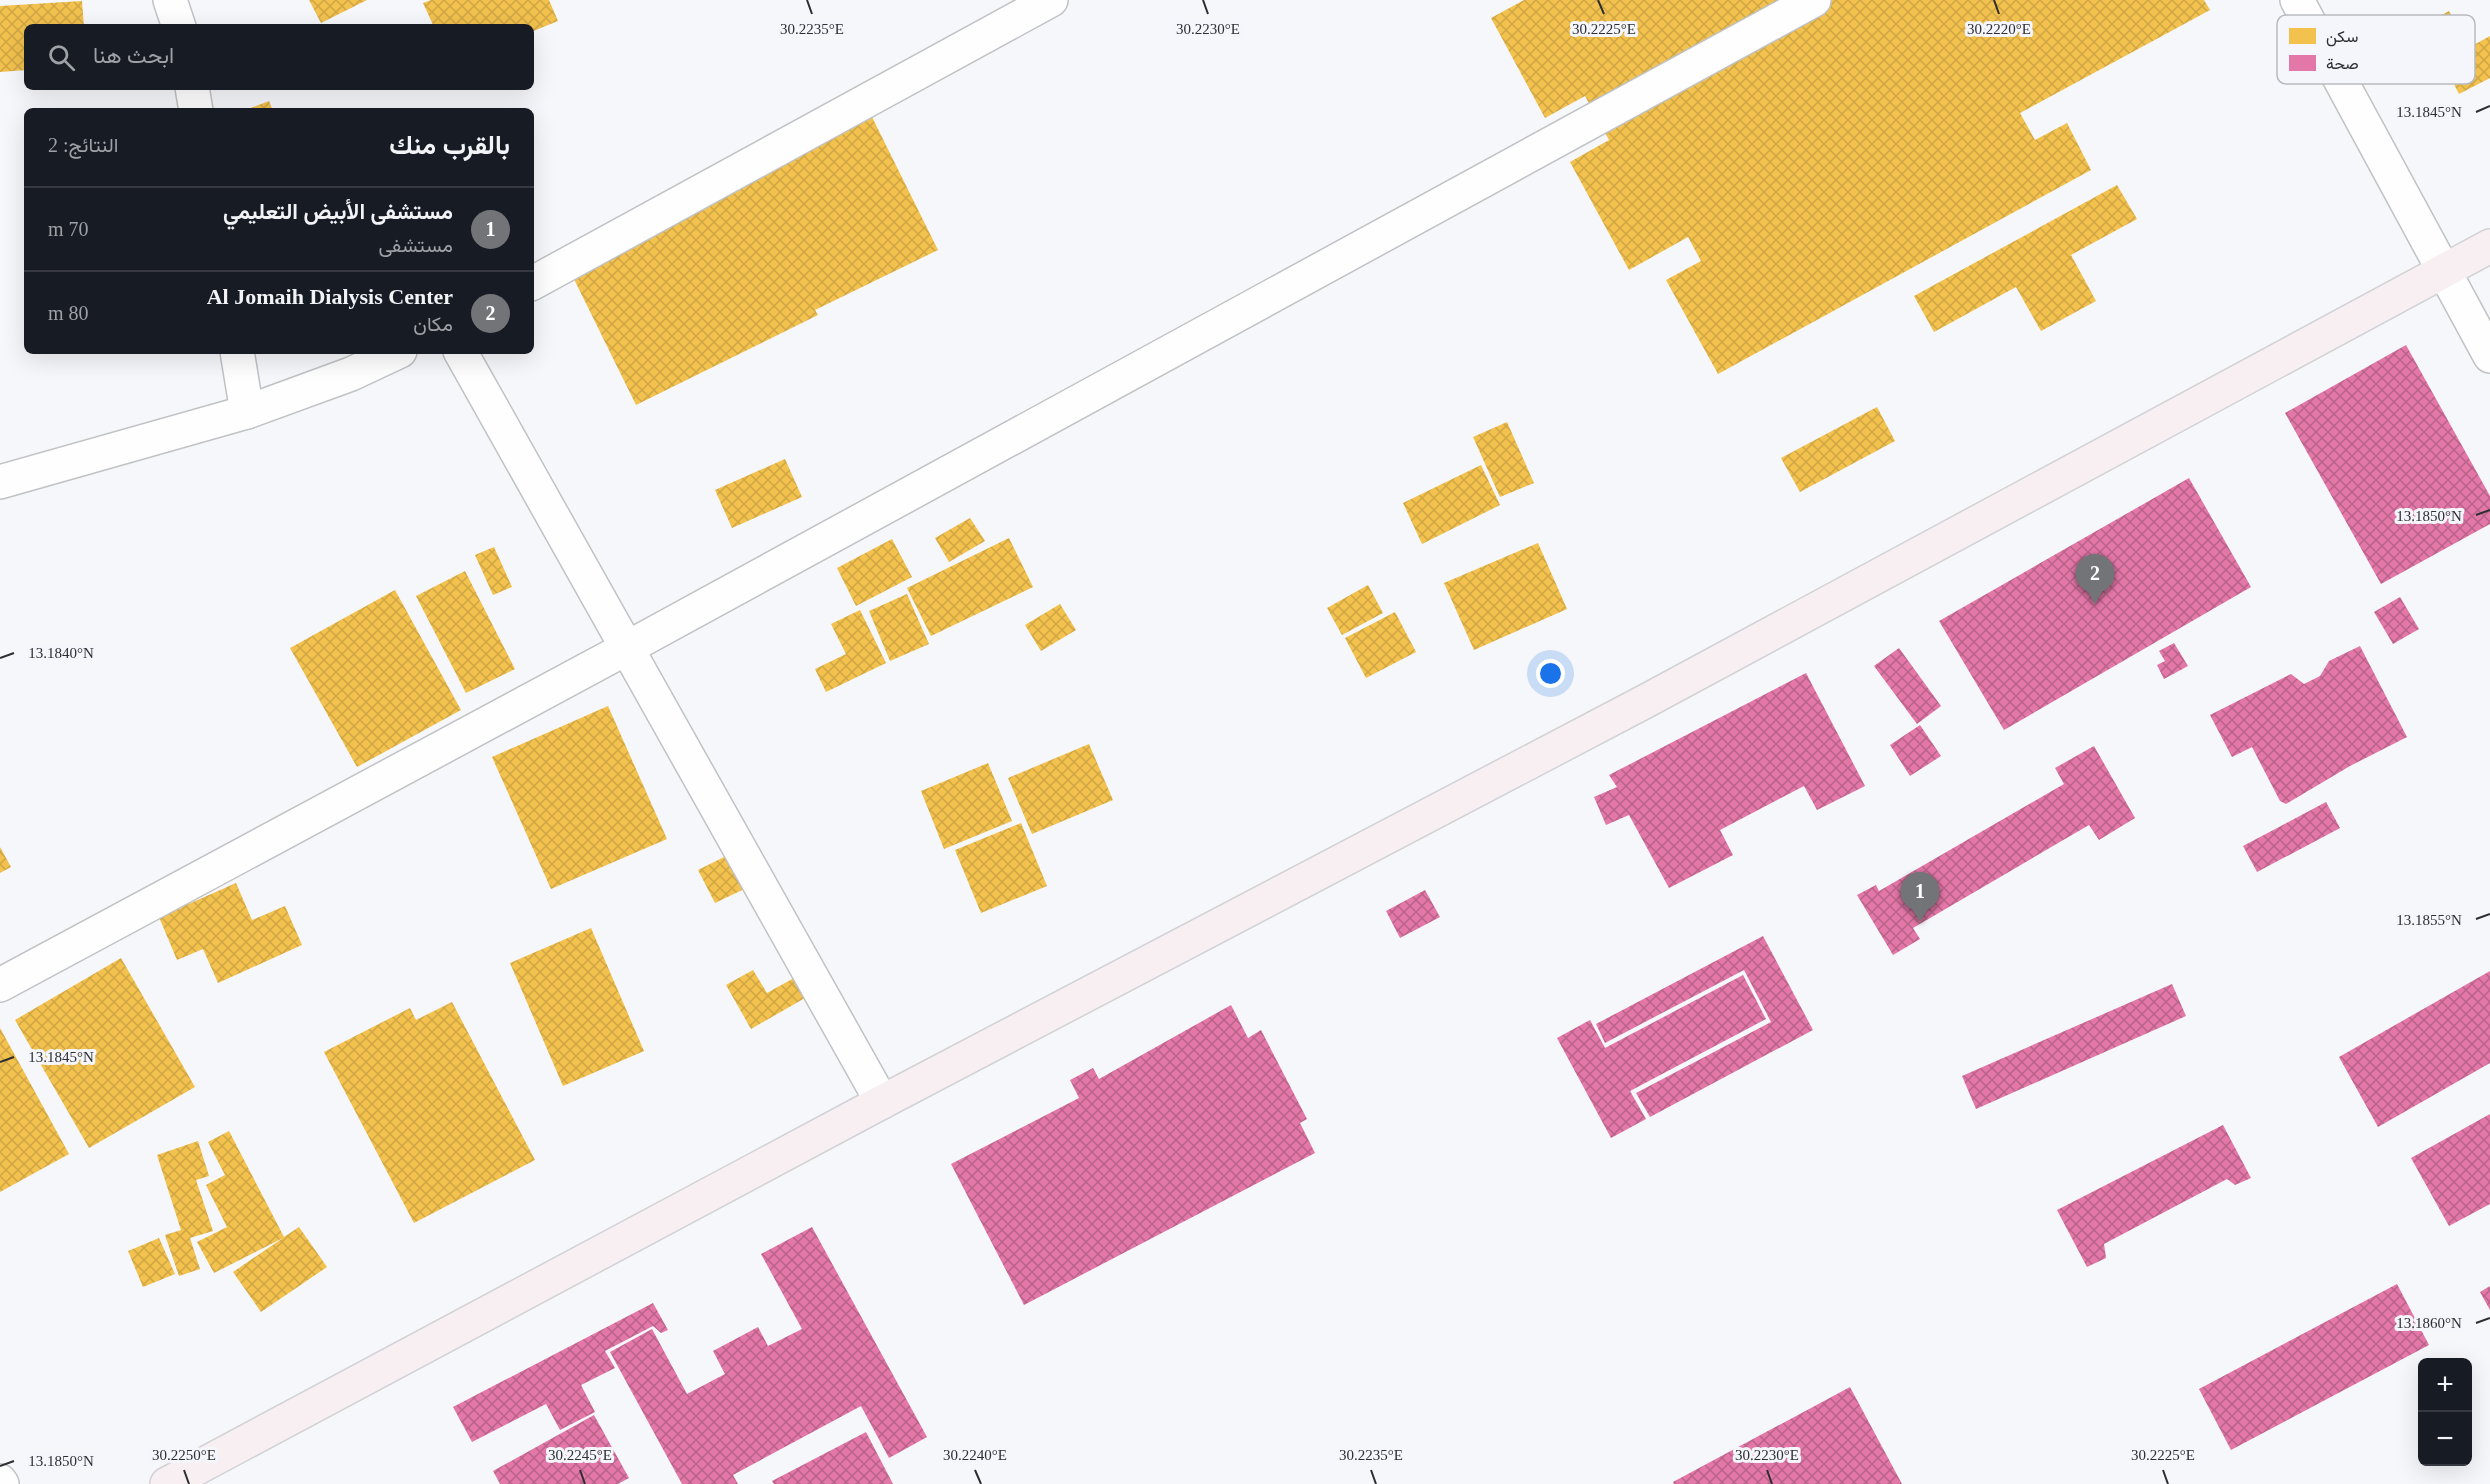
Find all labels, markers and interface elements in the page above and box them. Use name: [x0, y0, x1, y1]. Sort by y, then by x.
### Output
legend: [2277, 15, 2475, 84]
text: 30.2235°E: [780, 21, 844, 37]
text: 30.2230°E: [1176, 21, 1240, 37]
text: 30.2225°E: [1572, 21, 1636, 37]
text: 30.2220°E: [1967, 21, 2031, 37]
search box: [24, 24, 534, 90]
text: سكن: [2326, 28, 2358, 47]
icon: search: [45, 41, 78, 74]
text: ابحث هنا: [93, 43, 174, 68]
text: صحة: [2326, 55, 2359, 72]
text: 13.1845°N: [2396, 104, 2462, 120]
text: بالقرب منك: [389, 131, 510, 160]
text: النتائج: 2: [48, 134, 118, 156]
text: مستشفى الأبيض التعليمي: [223, 199, 453, 224]
text: 70 m: [48, 218, 89, 240]
text: 1: [486, 218, 496, 240]
text: مستشفى: [378, 234, 453, 256]
text: Al Jomaih Dialysis Center: [207, 284, 453, 309]
text: 80 m: [48, 302, 89, 324]
text: 2: [486, 302, 496, 324]
text: مكان: [413, 313, 453, 335]
text: 13.1850°N: [2396, 508, 2462, 524]
pin: 2: [2076, 554, 2114, 604]
text: 13.1840°N: [28, 645, 94, 661]
your location: [1536, 659, 1565, 688]
pin: 1: [1900, 872, 1940, 922]
text: 13.1855°N: [2396, 912, 2462, 928]
text: 13.1845°N: [28, 1049, 94, 1065]
text: 13.1860°N: [2396, 1315, 2462, 1331]
map controls: [2418, 1358, 2472, 1466]
button: +: [2418, 1358, 2472, 1412]
button: −: [2418, 1412, 2472, 1466]
text: 30.2250°E: [152, 1447, 216, 1463]
text: 30.2245°E: [548, 1447, 612, 1463]
text: 30.2240°E: [943, 1447, 1007, 1463]
text: 30.2235°E: [1339, 1447, 1403, 1463]
text: 30.2230°E: [1735, 1447, 1799, 1463]
text: 30.2225°E: [2131, 1447, 2195, 1463]
text: 13.1850°N: [28, 1453, 94, 1469]

